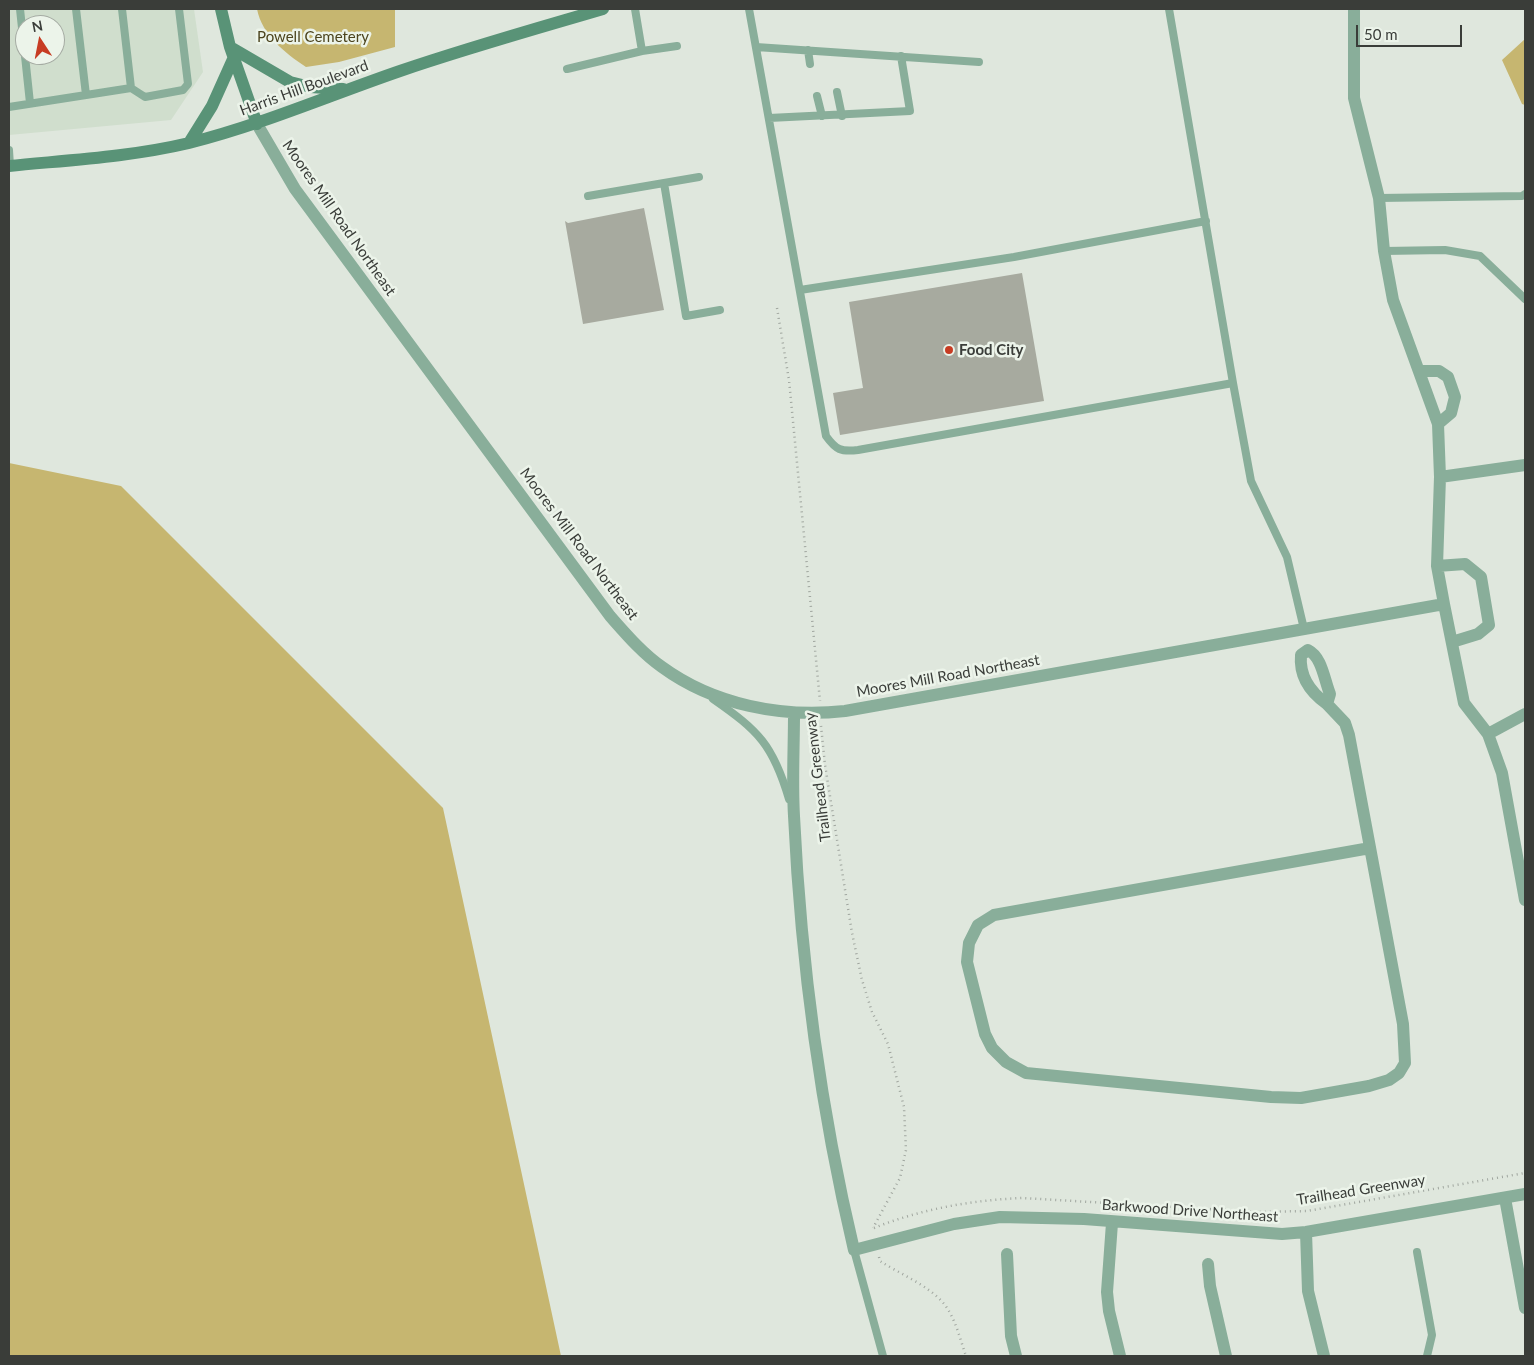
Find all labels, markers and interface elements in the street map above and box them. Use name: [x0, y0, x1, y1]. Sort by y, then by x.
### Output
north arrow: [15, 15, 65, 65]
scale bar: [1359, 15, 1465, 47]
text: N: [30, 16, 44, 35]
text: 50 m: [1364, 25, 1398, 43]
park label: Powell Cemetery: [257, 28, 369, 46]
street label: Harris Hill Boulevard: [237, 56, 371, 120]
street label: Moores Mill Road Northeast: [278, 137, 400, 299]
place label: Food City: [959, 341, 1023, 359]
marker: Food City: [943, 344, 955, 356]
street label: Moores Mill Road Northeast: [516, 464, 642, 624]
street label: Moores Mill Road Northeast: [855, 651, 1041, 701]
street label: Trailhead Greenway: [801, 711, 835, 843]
street label: Trailhead Greenway: [1295, 1171, 1427, 1209]
street label: Barkwood Drive Northeast: [1101, 1196, 1279, 1226]

